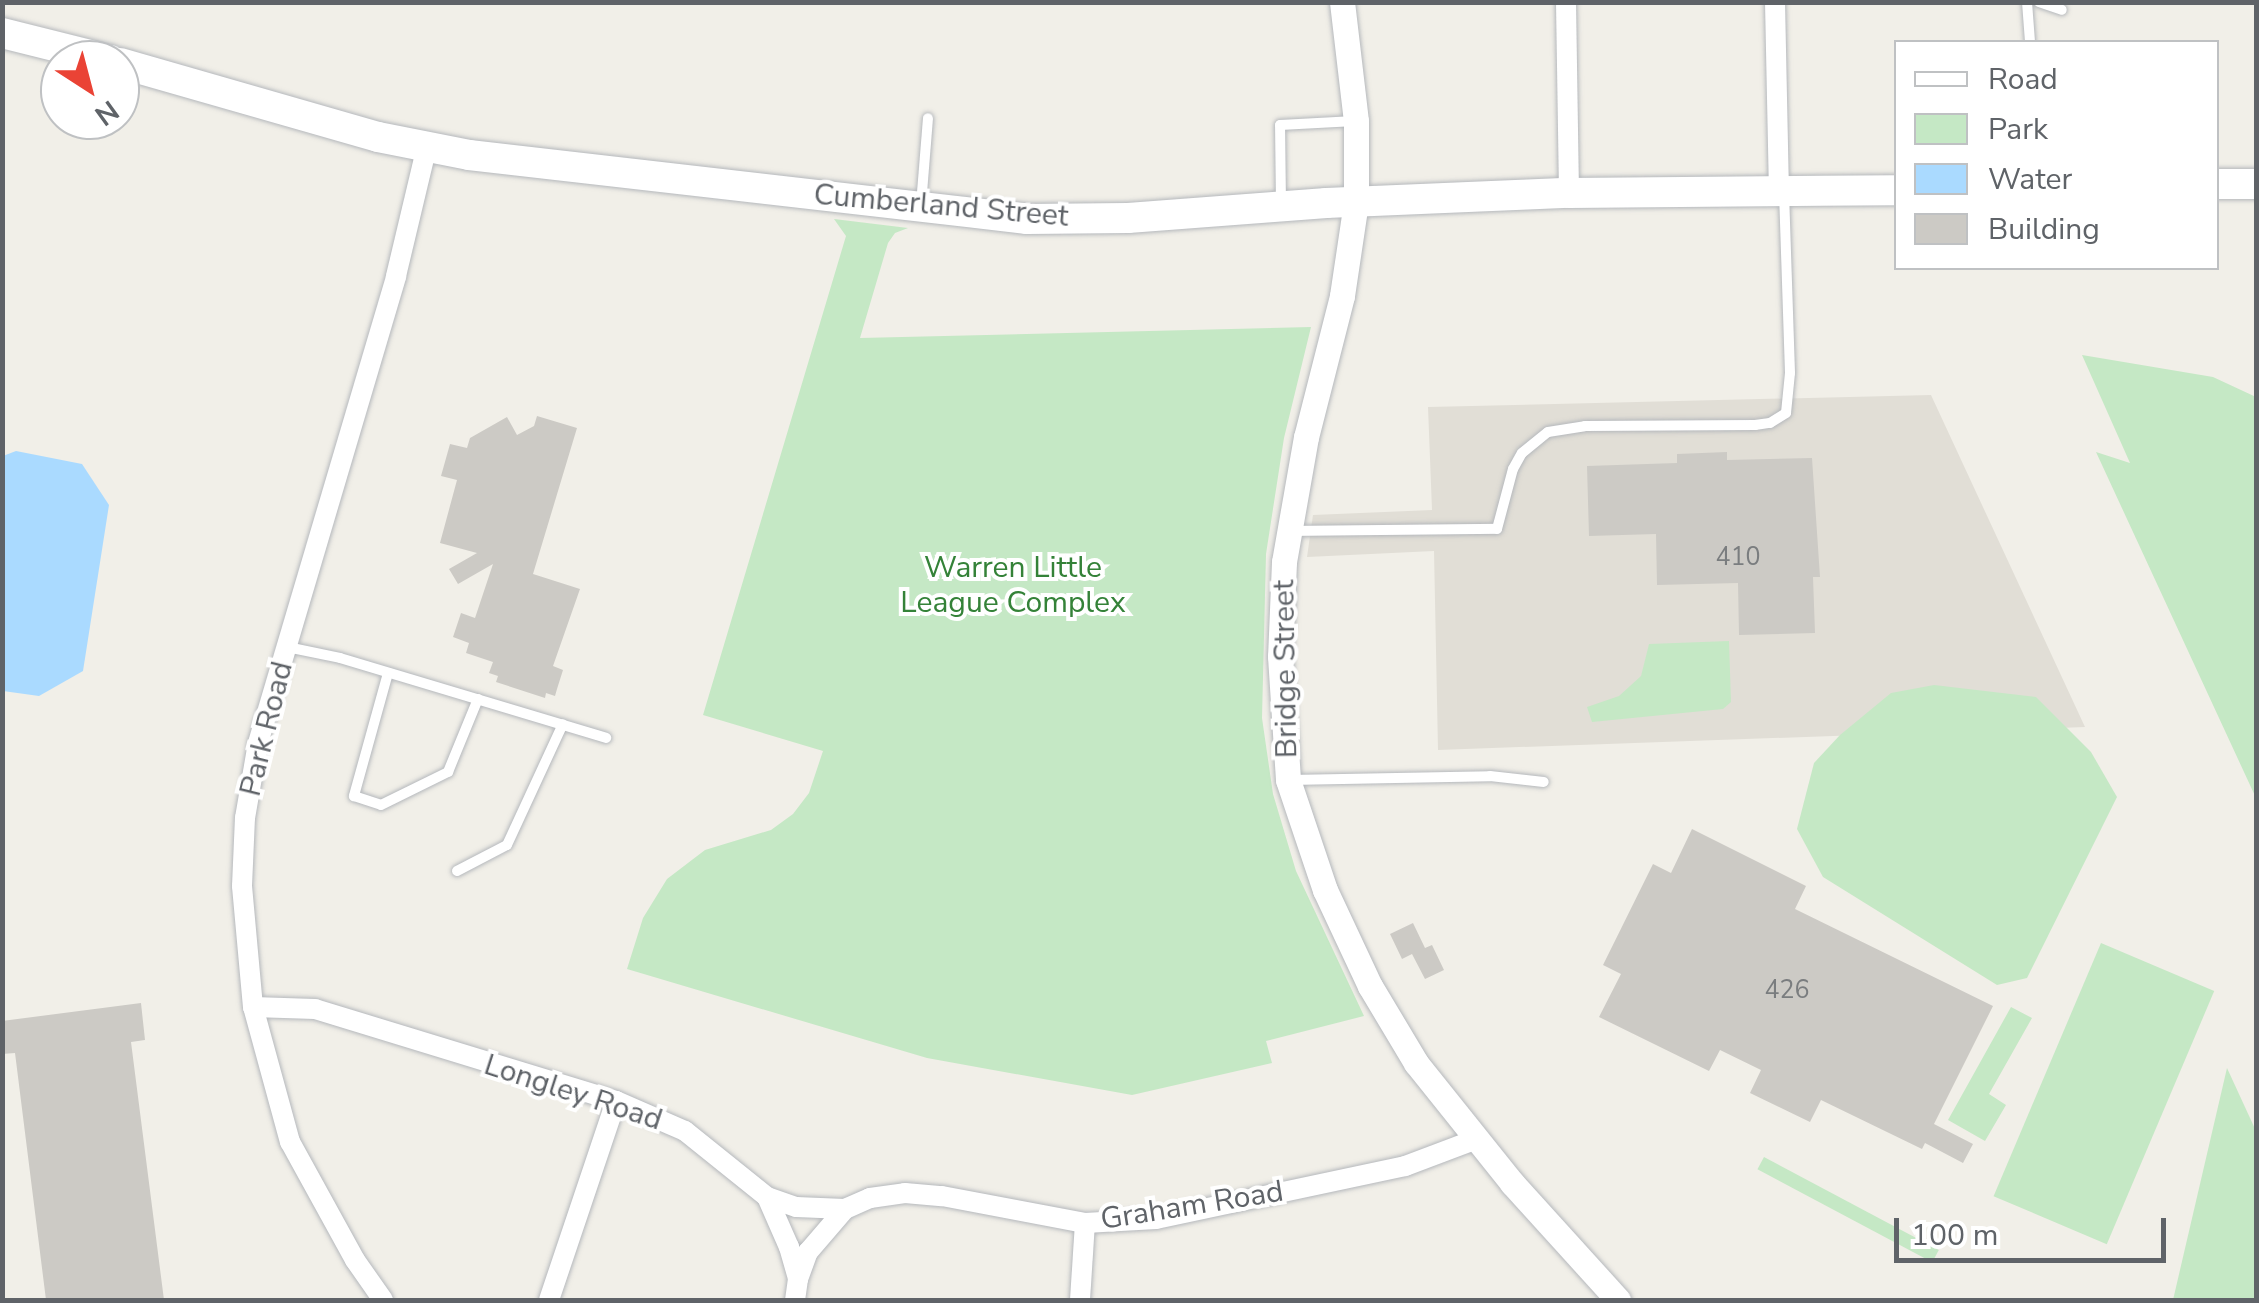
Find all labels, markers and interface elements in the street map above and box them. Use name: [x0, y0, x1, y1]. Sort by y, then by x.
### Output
north arrow: [40, 40, 140, 140]
legend: [1894, 40, 2219, 270]
text: Road: [1988, 59, 2058, 100]
text: N: [87, 91, 126, 134]
text: Park: [1988, 109, 2048, 150]
text: Water: [1988, 159, 2072, 200]
street label: Cumberland Street: [812, 177, 1070, 235]
text: Building: [1988, 209, 2100, 250]
house number: 410: [1716, 542, 1760, 572]
park label: Warren Little League Complex: [900, 550, 1126, 620]
street label: Bridge Street: [1266, 579, 1306, 759]
street label: Park Road: [233, 658, 301, 800]
house number: 426: [1765, 975, 1809, 1005]
street label: Longley Road: [480, 1047, 666, 1139]
street label: Graham Road: [1098, 1174, 1286, 1238]
scale bar: [1899, 1198, 2172, 1260]
text: 100 m: [1911, 1215, 1998, 1256]

